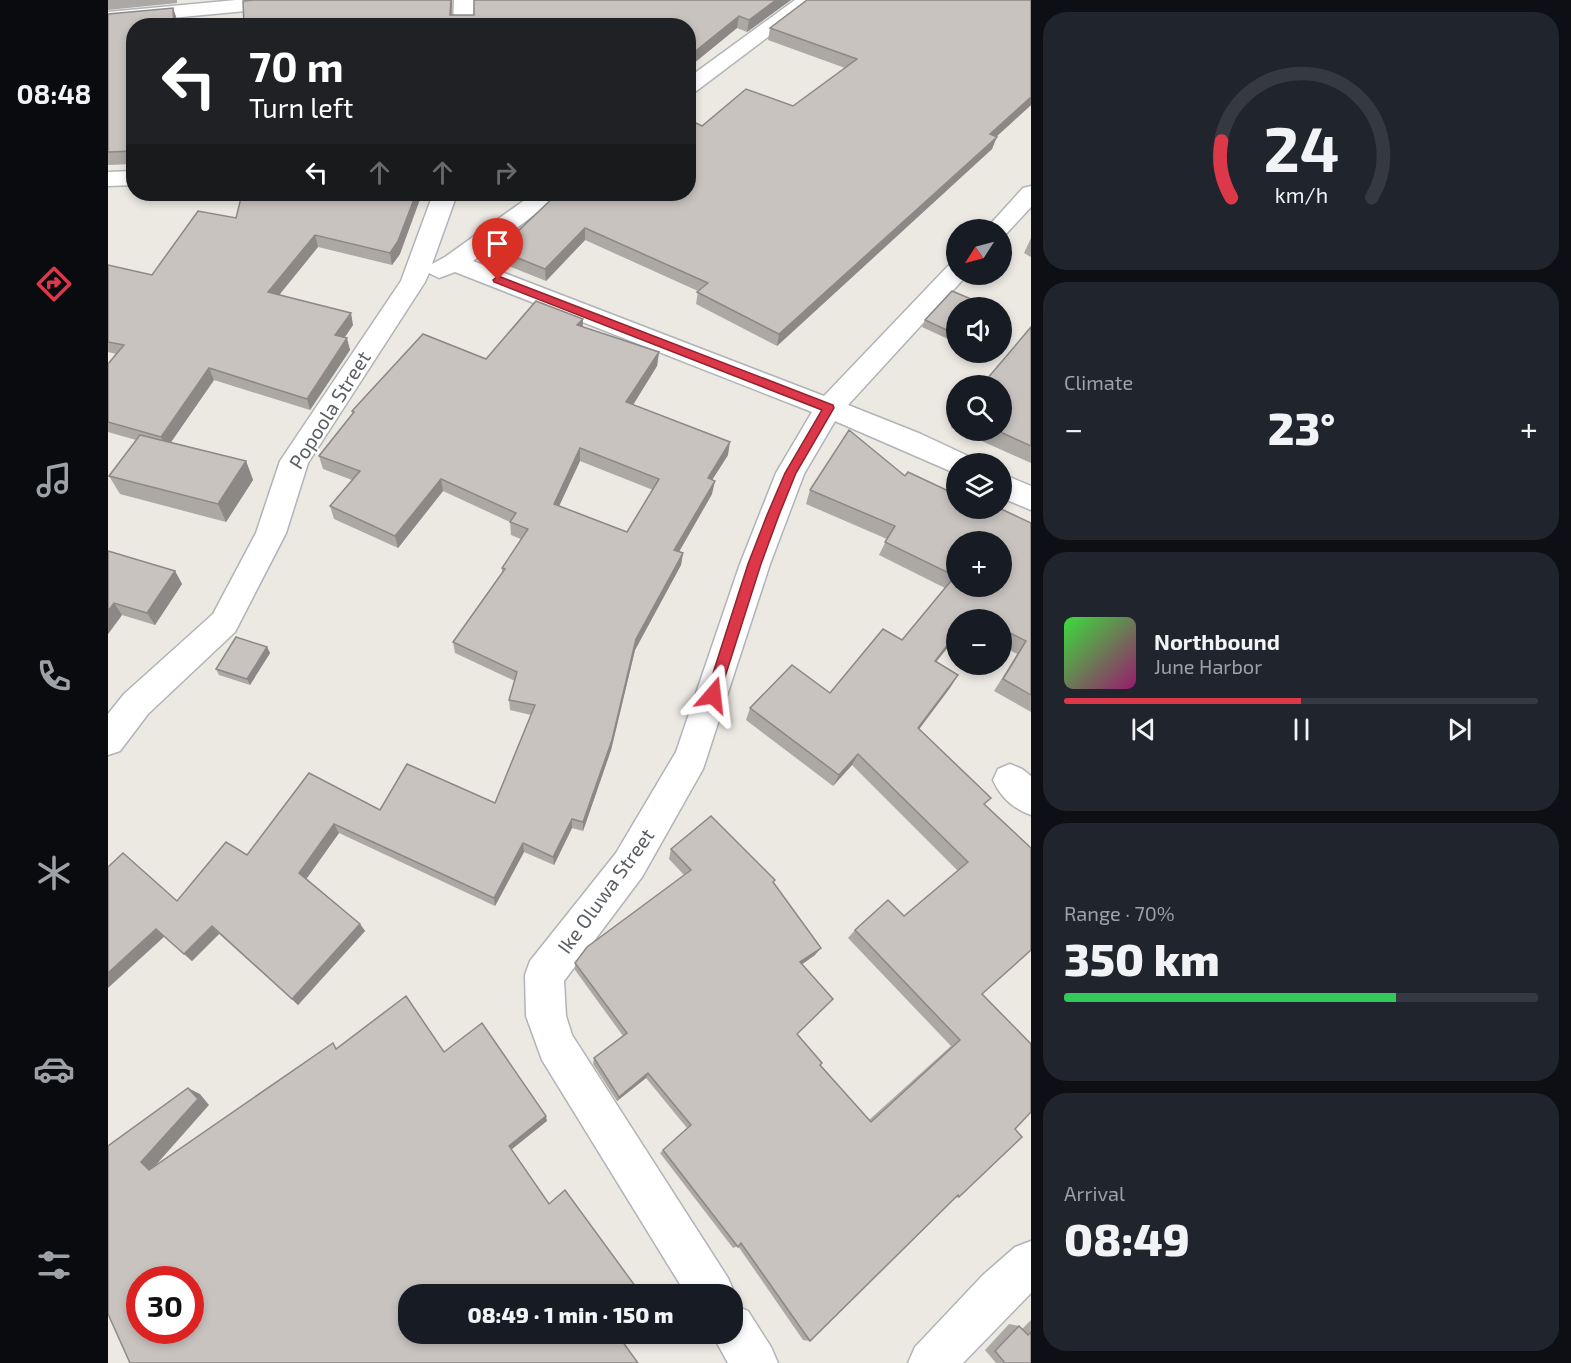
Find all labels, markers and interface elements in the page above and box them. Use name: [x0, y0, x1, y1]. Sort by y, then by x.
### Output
text: 70 m: [249, 40, 344, 90]
icon: left: [150, 42, 228, 120]
text: 08:48: [17, 77, 91, 109]
text: Turn left: [249, 91, 353, 123]
text: 24: [1263, 110, 1339, 185]
icon: left: [300, 156, 333, 189]
icon: ahead: [363, 156, 396, 189]
icon: ahead: [426, 156, 459, 189]
icon: right: [489, 156, 522, 189]
text: km/h: [1274, 182, 1328, 207]
pin: [472, 218, 523, 280]
north arrow: [946, 219, 1012, 285]
map controls: [946, 219, 1012, 675]
icon: arrive: [481, 227, 514, 260]
icon: directions: [33, 263, 75, 305]
button: sound: [946, 297, 1012, 363]
street label: Popoola Street: [283, 346, 375, 473]
text: Climate: [1064, 370, 1133, 394]
button: search: [946, 375, 1012, 441]
text: 23°: [1268, 400, 1335, 454]
text: −: [1064, 408, 1083, 448]
text: +: [1520, 408, 1538, 448]
button: layers: [946, 453, 1012, 519]
icon: music: [33, 459, 75, 501]
button: +: [946, 531, 1012, 597]
button: −: [946, 609, 1012, 675]
text: Northbound: [1154, 628, 1280, 654]
text: June Harbor: [1154, 654, 1262, 678]
icon: phone: [33, 655, 75, 697]
position arrow: [681, 663, 745, 727]
icon: previous: [1127, 713, 1160, 746]
icon: pause: [1285, 713, 1318, 746]
icon: next: [1443, 713, 1476, 746]
street label: Ike Oluwa Street: [552, 823, 659, 958]
icon: climate: [33, 852, 75, 894]
text: Range · 70%: [1064, 901, 1175, 925]
text: 350 km: [1064, 931, 1220, 985]
icon: car: [33, 1048, 75, 1090]
text: Arrival: [1064, 1181, 1125, 1205]
text: 08:49: [1064, 1211, 1190, 1265]
icon: filters: [33, 1244, 75, 1286]
speed limit sign: 30: [126, 1266, 204, 1344]
text: 08:49 · 1 min · 150 m: [467, 1301, 674, 1327]

